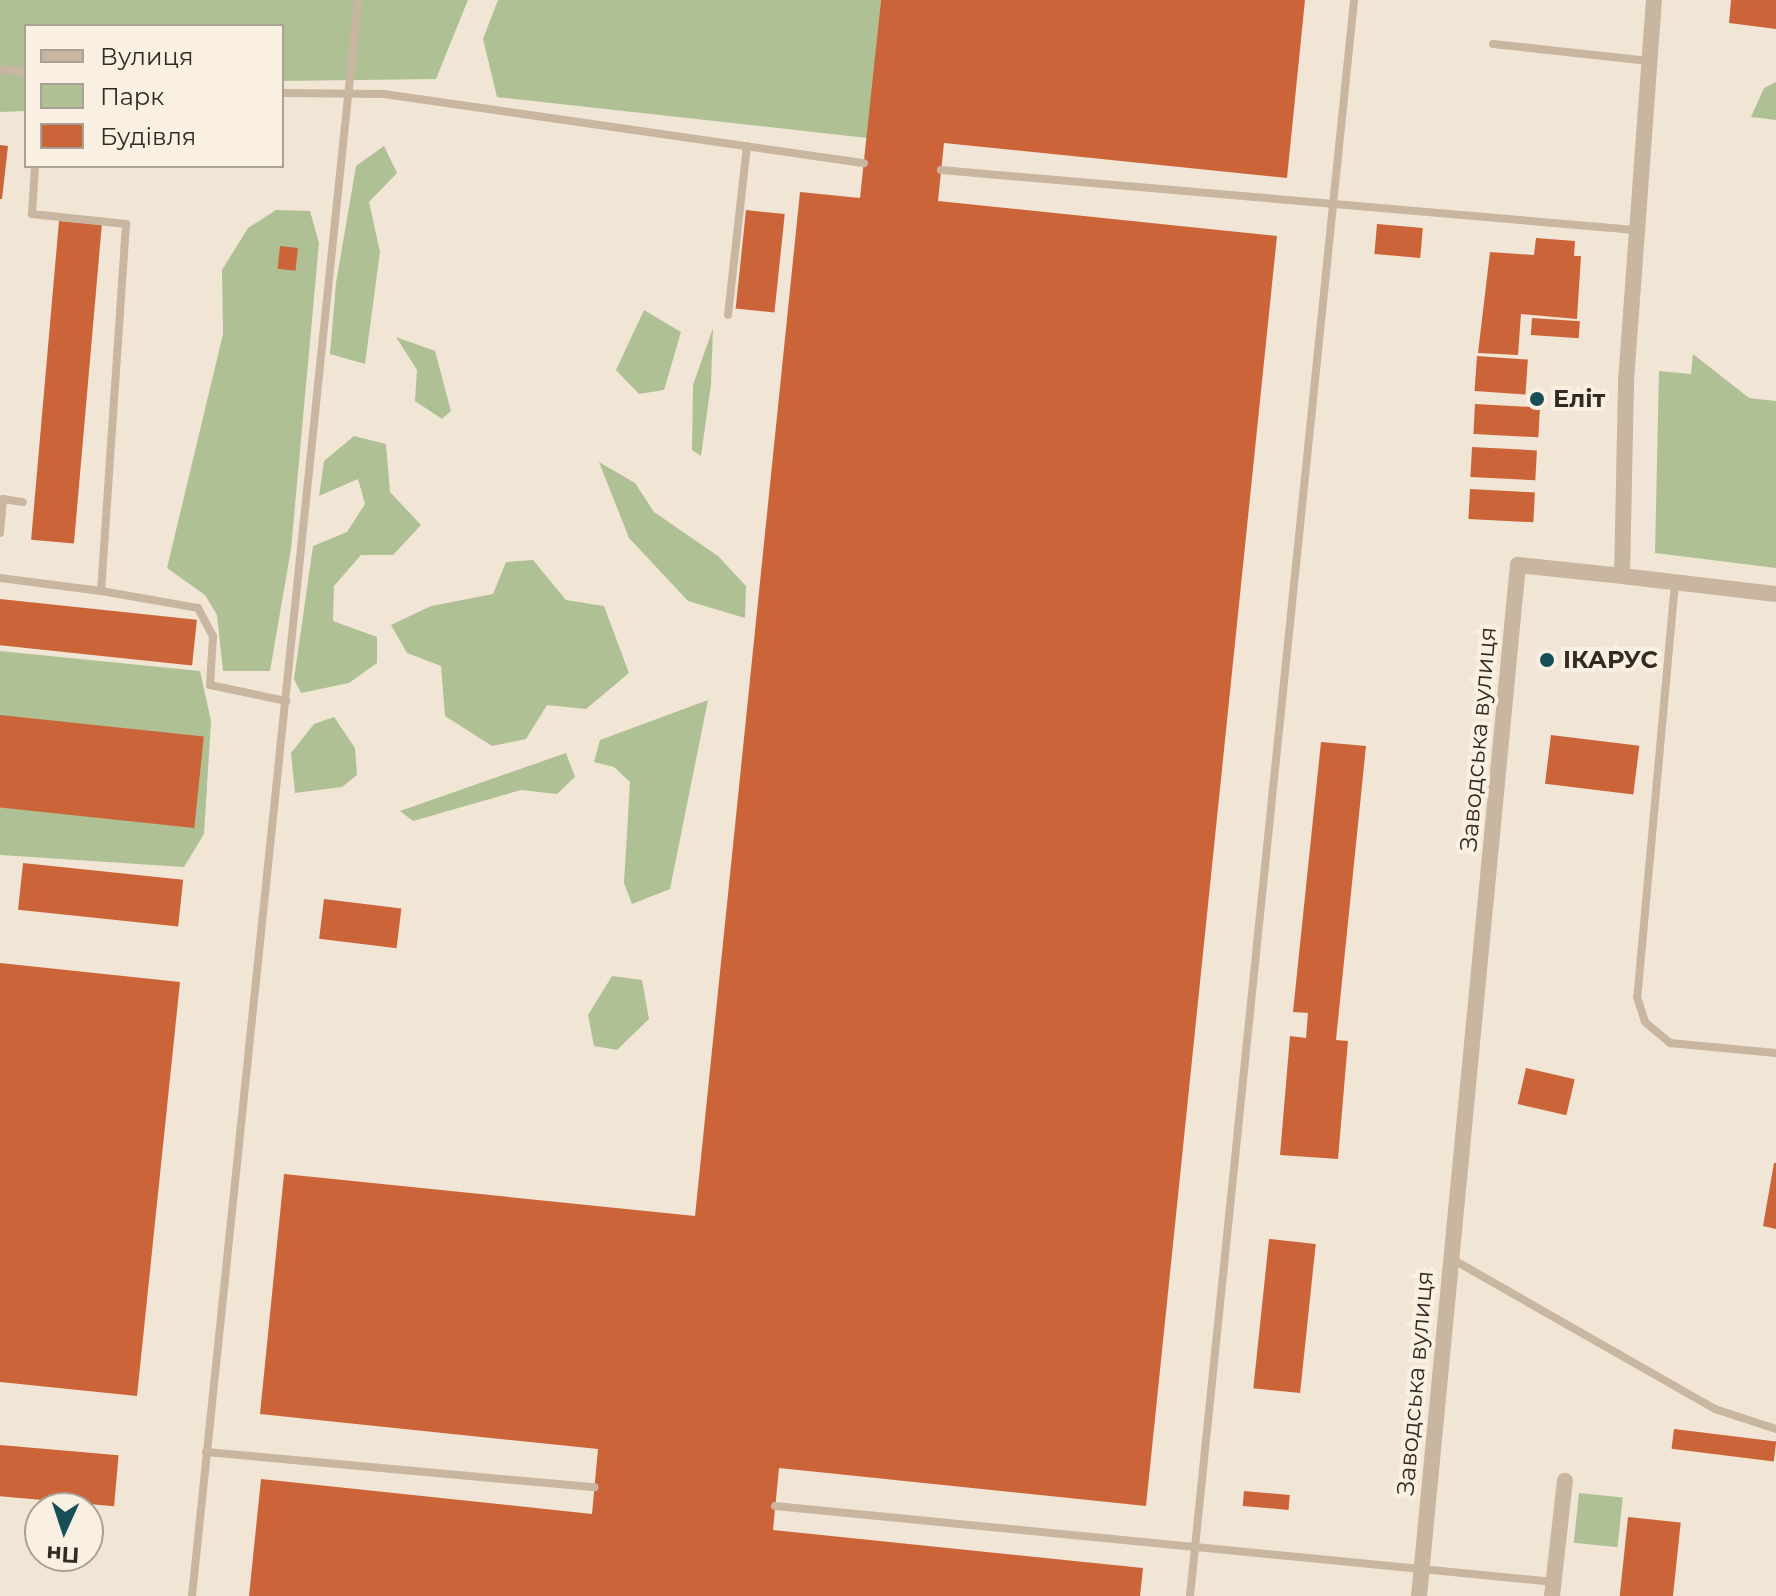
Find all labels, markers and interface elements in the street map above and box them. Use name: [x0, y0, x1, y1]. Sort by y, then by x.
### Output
legend: [24, 24, 284, 168]
text: Вулиця: [100, 42, 193, 71]
text: Парк: [100, 82, 164, 111]
text: Будівля: [100, 122, 196, 151]
place label: Еліт: [1553, 385, 1605, 413]
marker: Еліт: [1528, 390, 1546, 408]
street label: Заводська вулиця: [1454, 625, 1502, 853]
place label: ІКАРУС: [1563, 646, 1658, 674]
marker: ІКАРУС: [1538, 651, 1556, 669]
street label: Заводська вулиця: [1391, 1269, 1439, 1497]
north arrow: [24, 1492, 104, 1572]
text: Пн: [46, 1540, 80, 1569]

